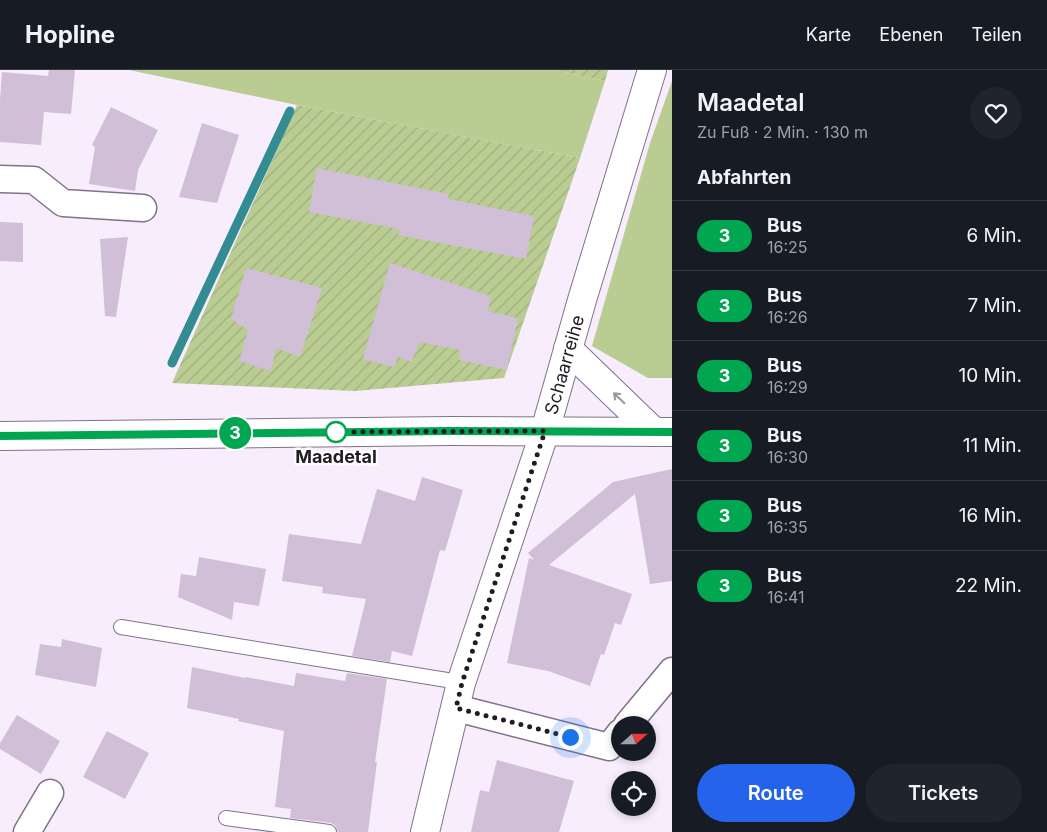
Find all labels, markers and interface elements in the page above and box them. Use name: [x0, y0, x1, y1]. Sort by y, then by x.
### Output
text: Hopline: [25, 20, 115, 49]
text: Karte: [806, 24, 851, 45]
text: Ebenen: [879, 24, 943, 45]
text: Teilen: [971, 24, 1022, 45]
button: heart: [970, 87, 1022, 139]
text: Maadetal: [697, 88, 805, 117]
text: Zu Fuß · 2 Min. · 130 m: [697, 122, 868, 142]
text: Abfahrten: [697, 166, 791, 189]
text: Bus: [767, 214, 802, 237]
text: 6 Min.: [966, 224, 1022, 247]
text: 3: [719, 225, 730, 246]
text: 16:25: [767, 237, 808, 257]
text: Bus: [767, 284, 802, 307]
text: 7 Min.: [967, 294, 1022, 317]
text: 3: [719, 295, 730, 316]
text: 16:26: [767, 307, 808, 327]
street label: Schaarreihe: [540, 312, 588, 417]
text: Bus: [767, 354, 802, 377]
text: 10 Min.: [958, 364, 1022, 387]
text: 3: [719, 365, 730, 386]
text: 16:29: [767, 377, 808, 397]
one-way arrow: [612, 392, 625, 404]
line badge: 3: [219, 417, 251, 449]
marker: Maadetal: [325, 421, 347, 443]
text: 3: [229, 422, 241, 443]
text: Bus: [767, 424, 802, 447]
text: 11 Min.: [963, 434, 1022, 457]
text: 3: [719, 435, 730, 456]
place label: Maadetal: [295, 446, 377, 467]
text: 16:30: [767, 447, 808, 467]
text: Bus: [767, 494, 802, 517]
text: 16 Min.: [959, 504, 1022, 527]
text: 3: [719, 505, 730, 526]
text: 16:35: [767, 517, 808, 537]
text: Bus: [767, 564, 802, 587]
text: 22 Min.: [955, 574, 1022, 597]
text: 3: [719, 575, 730, 596]
text: 16:41: [767, 587, 805, 607]
north arrow: [611, 716, 656, 761]
map controls: [611, 716, 656, 816]
your location: [558, 725, 583, 750]
button: Route: [697, 764, 855, 822]
button: Tickets: [865, 764, 1022, 822]
button: locate: [611, 771, 656, 816]

